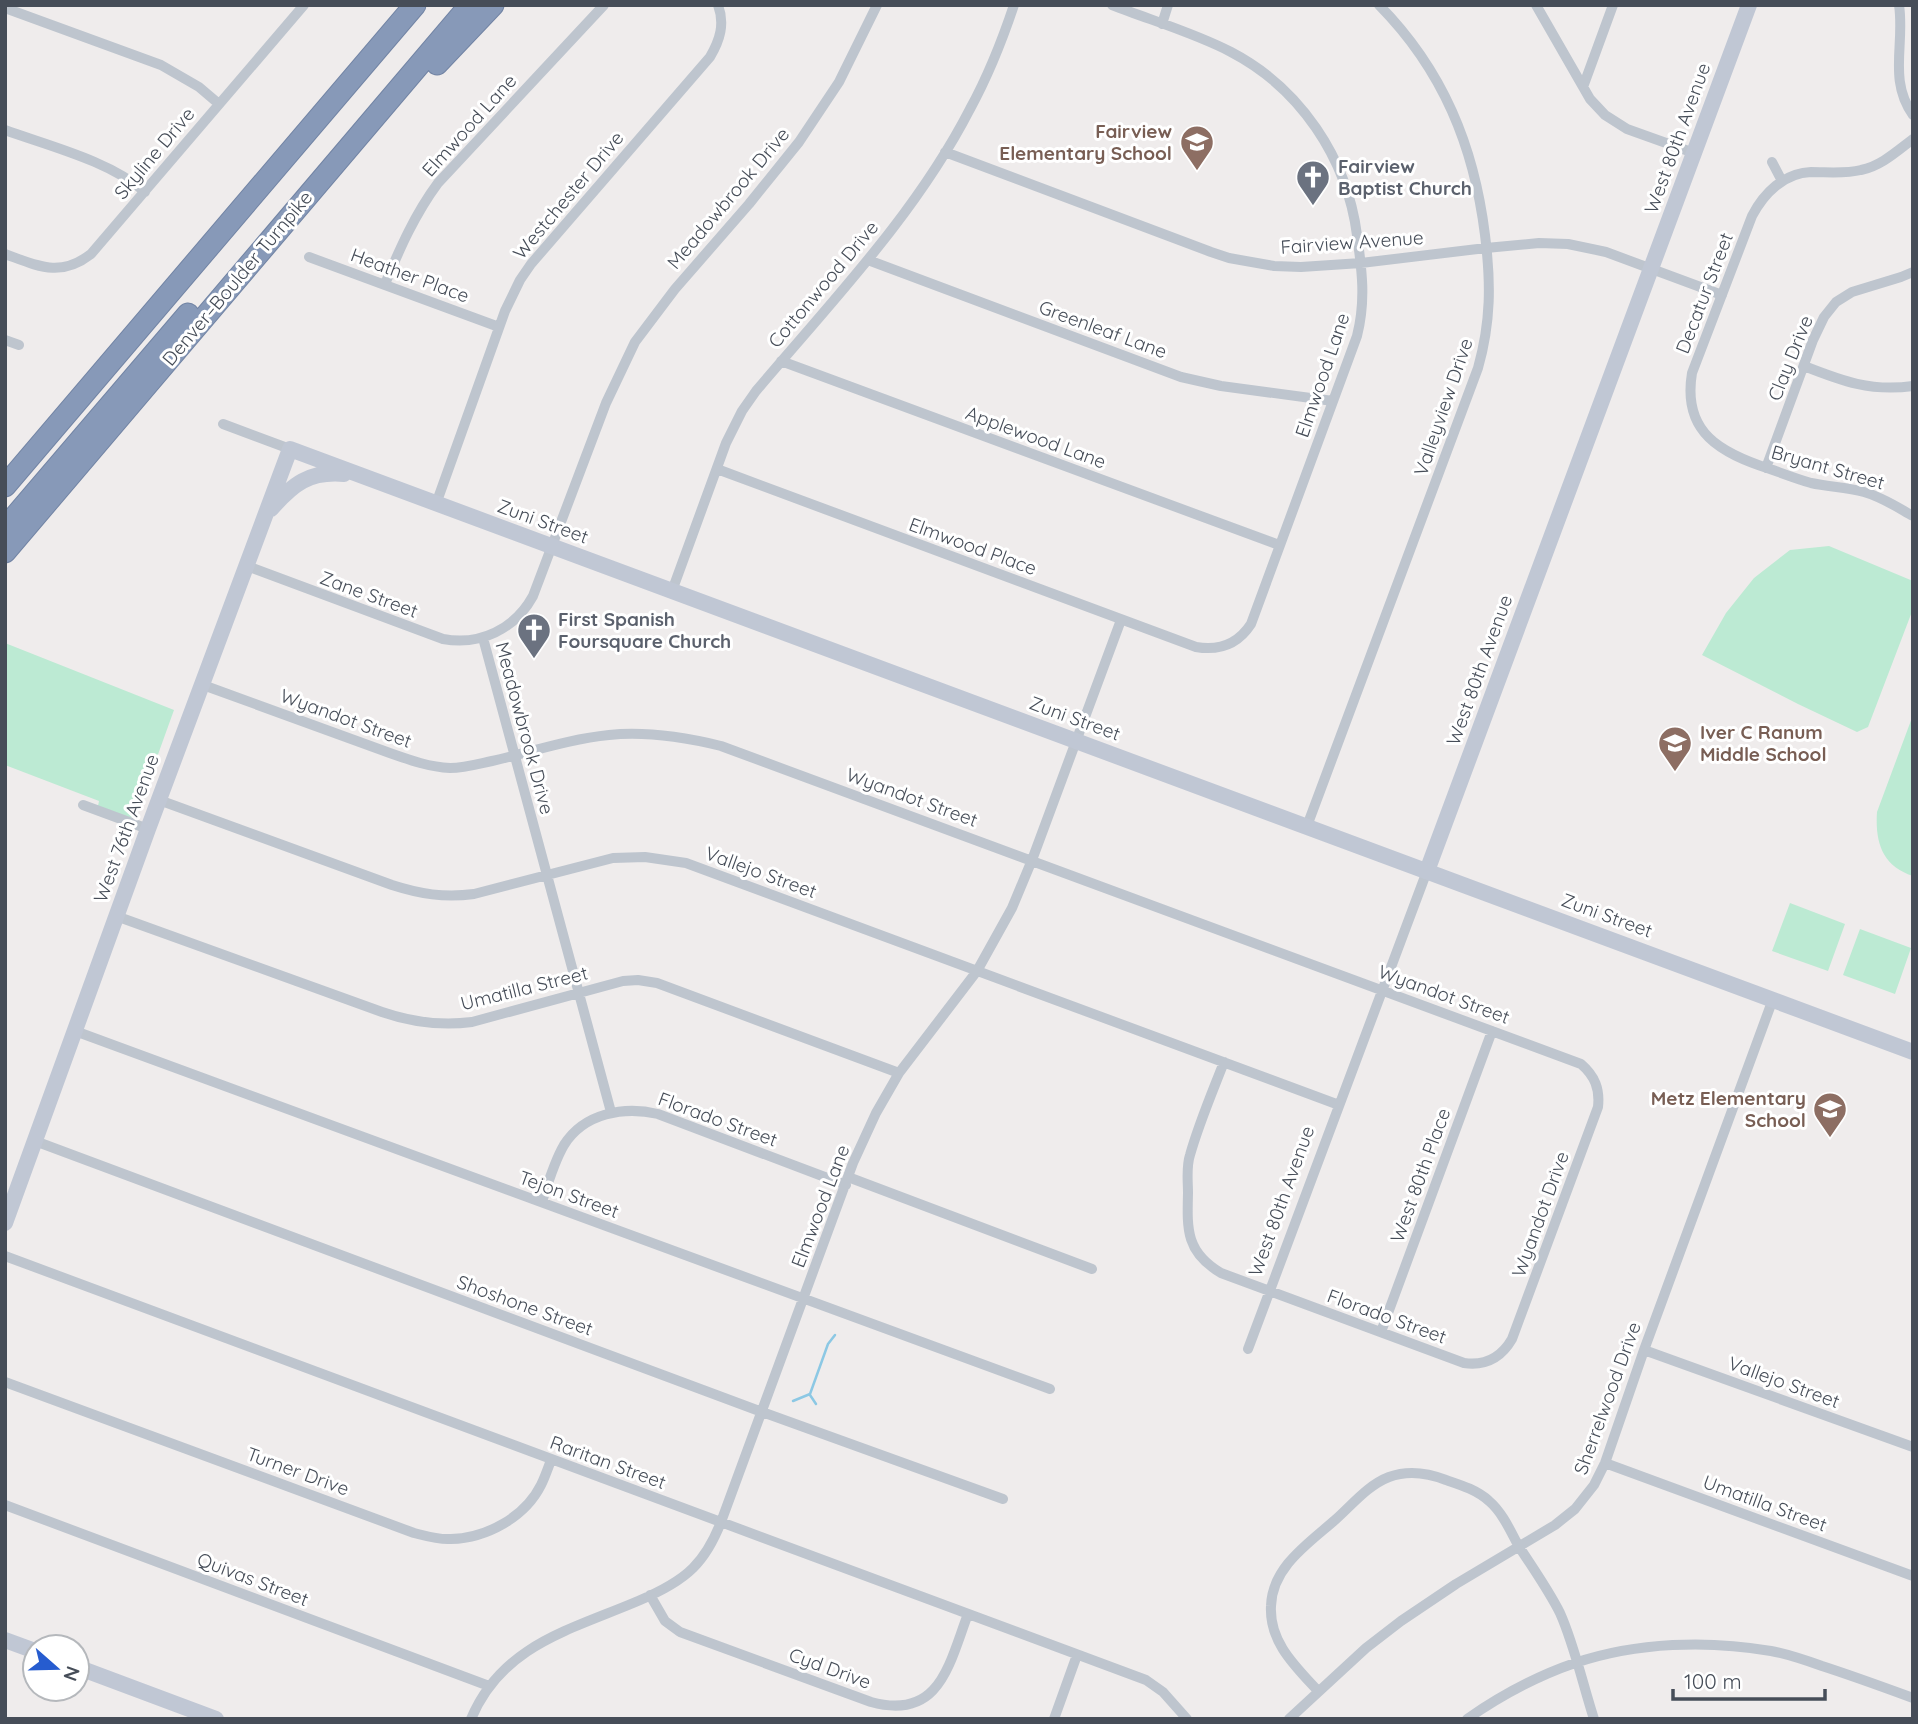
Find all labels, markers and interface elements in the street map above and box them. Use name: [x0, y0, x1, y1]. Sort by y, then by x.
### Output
street label: West 80th Avenue: [1639, 60, 1715, 216]
street label: Elmwood Lane: [417, 69, 521, 181]
street label: Skyline Drive: [109, 102, 199, 204]
place label: Fairview Elementary School: [999, 119, 1172, 165]
street label: Meadowbrook Drive: [662, 122, 794, 274]
school or university icon: Fairview Elementary School: [1178, 123, 1216, 172]
street label: Westchester Drive: [507, 126, 629, 264]
place label: Fairview Baptist Church: [1338, 154, 1472, 200]
church icon: Fairview Baptist Church: [1294, 158, 1332, 207]
street label: Denver–Boulder Turnpike: [157, 186, 317, 370]
street label: Cottonwood Drive: [763, 215, 883, 353]
street label: Fairview Avenue: [1280, 225, 1424, 259]
street label: Decatur Street: [1670, 229, 1738, 357]
street label: Heather Place: [348, 242, 472, 308]
street label: Greenleaf Lane: [1036, 295, 1170, 363]
street label: Elmwood Lane: [1290, 310, 1354, 440]
street label: Clay Drive: [1762, 312, 1818, 404]
street label: Valleyview Drive: [1408, 335, 1478, 479]
street label: Applewood Lane: [963, 400, 1109, 474]
street label: Bryant Street: [1769, 439, 1887, 495]
street label: Zuni Street: [494, 493, 592, 549]
street label: Elmwood Place: [906, 512, 1040, 580]
street label: Zane Street: [317, 565, 421, 623]
street label: West 80th Avenue: [1441, 592, 1517, 748]
place label: First Spanish Foursquare Church: [558, 607, 731, 653]
church icon: First Spanish Foursquare Church: [515, 611, 553, 660]
street label: Meadowbrook Drive: [490, 639, 560, 817]
street label: Wyandot Street: [277, 683, 415, 753]
street label: Zuni Street: [1026, 690, 1124, 746]
place label: Iver C Ranum Middle School: [1700, 720, 1827, 766]
school or university icon: Iver C Ranum Middle School: [1656, 724, 1694, 773]
street label: West 76th Avenue: [88, 751, 164, 905]
street label: Wyandot Street: [843, 762, 981, 832]
street label: Vallejo Street: [702, 841, 820, 903]
street label: Zuni Street: [1558, 887, 1656, 943]
street label: Wyandot Street: [1375, 959, 1513, 1029]
street label: Umatilla Street: [458, 961, 590, 1015]
street label: Florado Street: [655, 1086, 781, 1152]
place label: Metz Elementary School: [1651, 1086, 1806, 1132]
school or university icon: Metz Elementary School: [1811, 1090, 1849, 1139]
street label: West 80th Place: [1385, 1105, 1455, 1245]
street label: West 80th Avenue: [1243, 1123, 1319, 1279]
street label: Elmwood Lane: [786, 1141, 854, 1271]
street label: Wyandot Drive: [1506, 1148, 1574, 1280]
street label: Tejon Street: [516, 1165, 622, 1223]
street label: Shoshone Street: [454, 1269, 596, 1341]
street label: Florado Street: [1324, 1283, 1450, 1349]
street label: Sherrelwood Drive: [1568, 1318, 1646, 1478]
street label: Vallejo Street: [1725, 1351, 1843, 1413]
street label: Raritan Street: [547, 1430, 669, 1494]
street label: Turner Drive: [243, 1441, 353, 1501]
street label: Umatilla Street: [1700, 1469, 1830, 1537]
street label: Quivas Street: [194, 1547, 312, 1611]
north arrow: [21, 1633, 91, 1703]
street label: Cyd Drive: [786, 1642, 874, 1694]
scale bar: [1673, 1658, 1825, 1702]
text: N: [58, 1663, 86, 1684]
text: 100 m: [1684, 1668, 1742, 1694]

